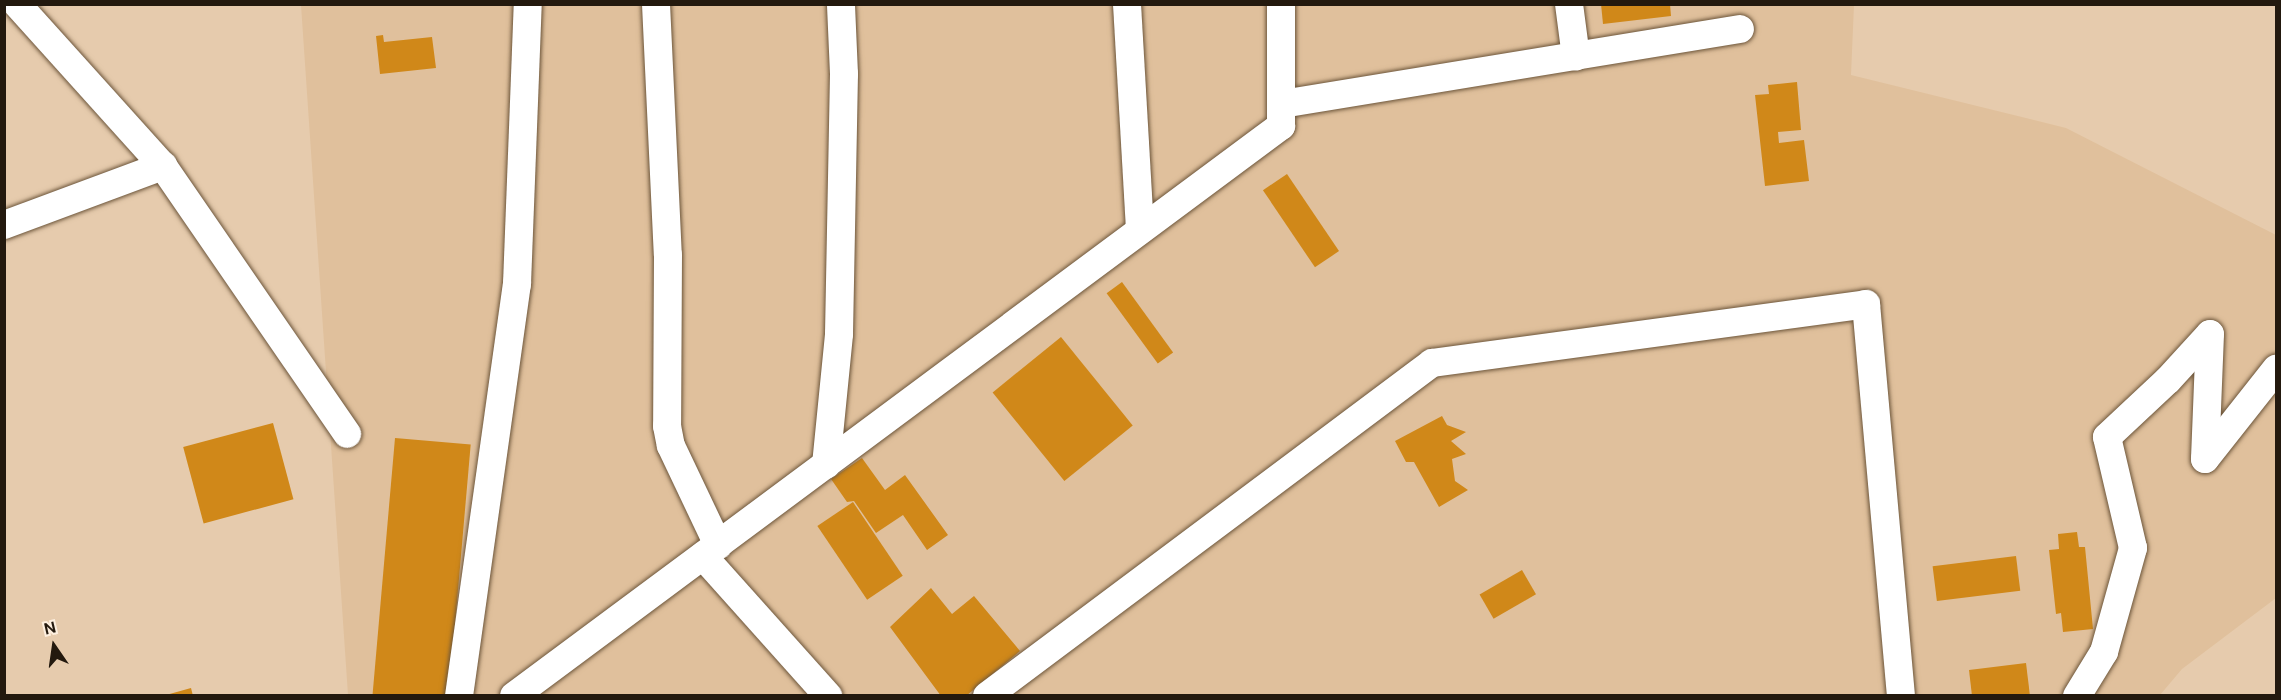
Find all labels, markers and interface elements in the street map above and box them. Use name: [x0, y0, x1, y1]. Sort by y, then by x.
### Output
north arrow: [24, 616, 84, 676]
text: N: [42, 616, 58, 640]

